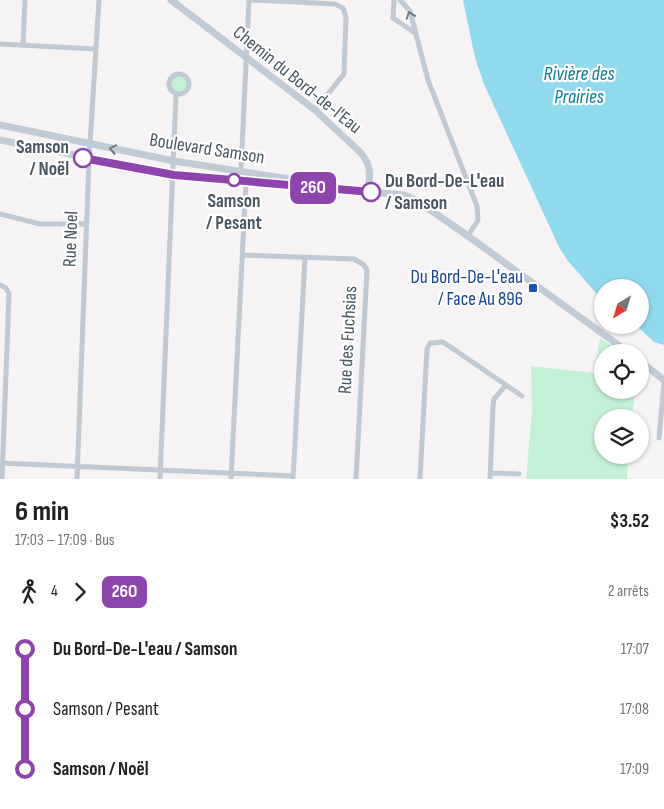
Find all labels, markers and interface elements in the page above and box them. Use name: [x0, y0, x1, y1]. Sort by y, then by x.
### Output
one-way arrow: [406, 11, 416, 20]
street label: Chemin du Bord-de-l'Eau: [228, 21, 366, 139]
water label: Rivière des Prairies: [544, 62, 614, 109]
street label: Boulevard Samson: [148, 129, 266, 169]
place label: Samson / Noël: [16, 136, 69, 181]
one-way arrow: [108, 145, 117, 155]
marker: Samson / Noël: [73, 148, 93, 168]
place label: Du Bord-De-L'eau / Samson: [385, 170, 504, 215]
line badge: 26O: [284, 172, 342, 204]
marker: Samson / Pesant: [227, 173, 241, 187]
text: 26O: [300, 177, 326, 198]
marker: Du Bord-De-L'eau / Samson: [361, 182, 381, 202]
place label: Samson / Pesant: [206, 190, 262, 235]
street label: Rue Noel: [59, 211, 83, 267]
place label: Du Bord-De-L'eau / Face Au 896: [410, 266, 523, 311]
north arrow: [594, 279, 649, 334]
map controls: [594, 279, 649, 464]
marker: Du Bord-De-L'eau / Face Au 896: [527, 282, 539, 294]
street label: Rue des Fuchsias: [334, 285, 362, 395]
button: locate: [594, 344, 649, 399]
button: layers: [594, 409, 649, 464]
text: 6 min: [15, 495, 69, 528]
text: $3.52: [610, 510, 649, 533]
text: 17:03 – 17:09 · Bus: [15, 531, 115, 550]
icon: walk: [15, 578, 43, 606]
icon: forward: [66, 578, 94, 606]
text: 26O: [112, 581, 137, 602]
text: 4: [51, 582, 58, 601]
text: 2 arrêts: [608, 582, 649, 601]
text: Du Bord-De-L'eau / Samson: [53, 638, 237, 661]
text: 17:07: [621, 640, 649, 659]
text: Samson / Pesant: [53, 698, 159, 721]
text: 17:08: [620, 700, 649, 719]
text: Samson / Noël: [53, 758, 149, 781]
text: 17:09: [620, 760, 649, 779]

